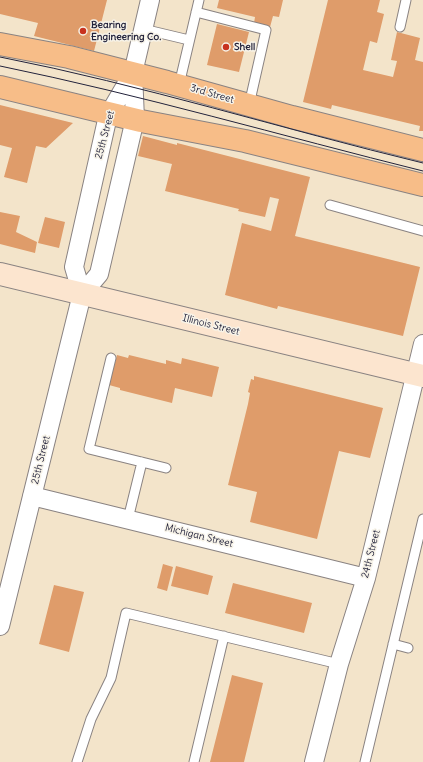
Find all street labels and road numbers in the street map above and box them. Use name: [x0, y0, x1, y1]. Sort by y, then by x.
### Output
street label: 3rd Street: [189, 82, 235, 106]
street label: 25th Street: [93, 110, 117, 160]
street label: Illinois Street: [181, 312, 241, 338]
street label: 25th Street: [29, 435, 53, 485]
street label: Michigan Street: [164, 522, 234, 550]
street label: 24th Street: [359, 529, 383, 579]

